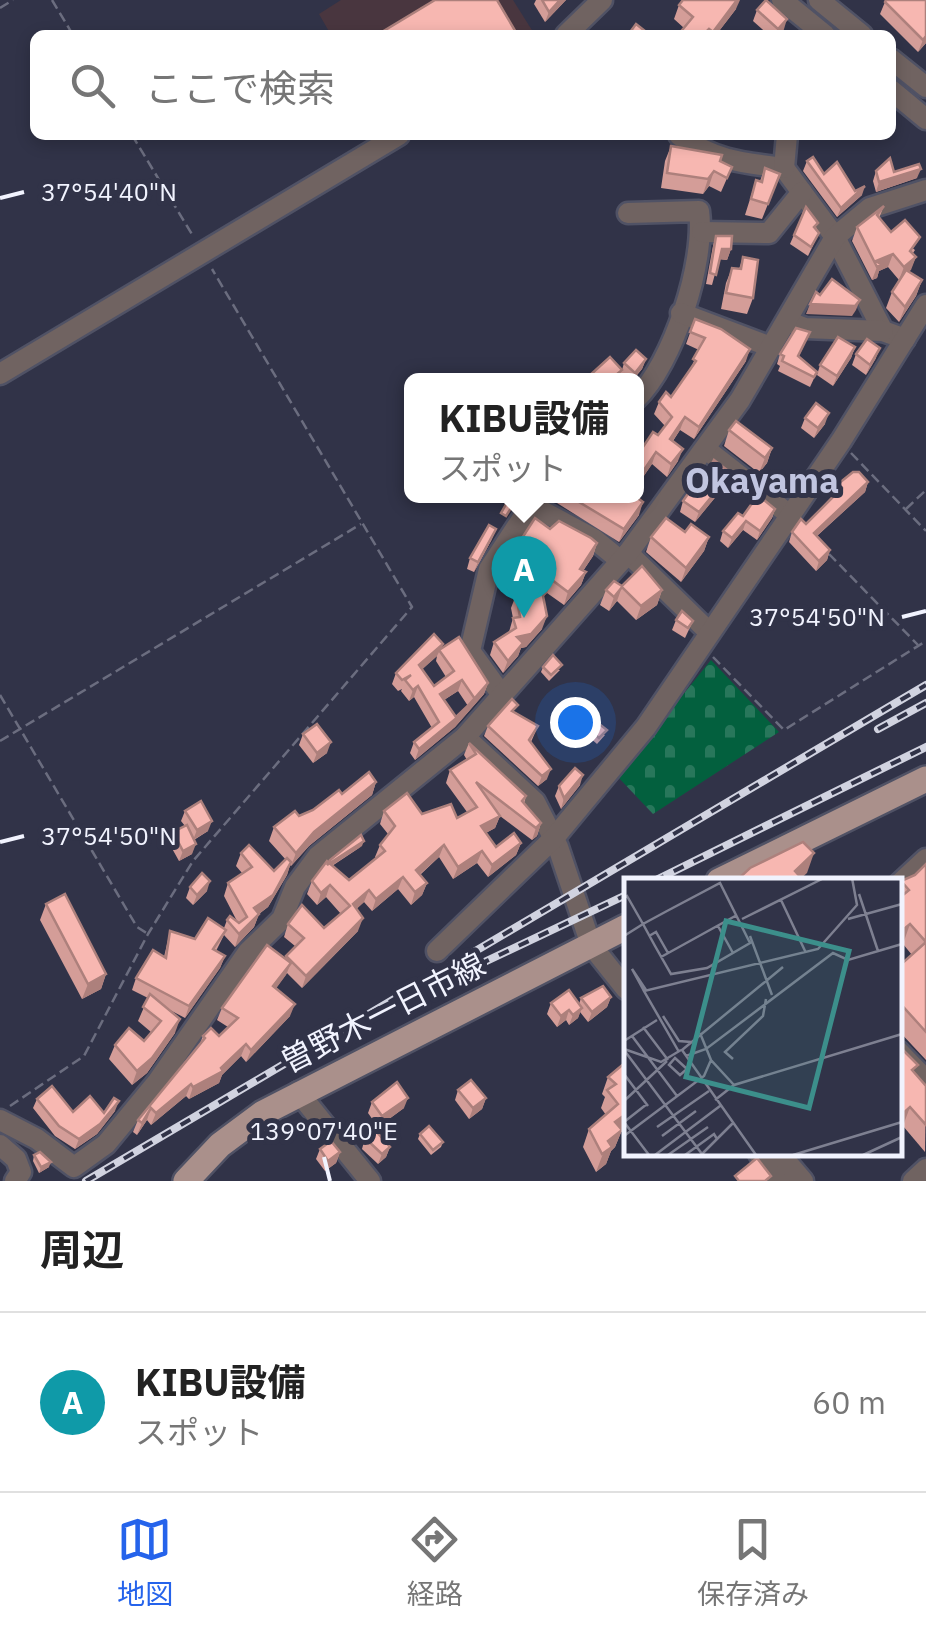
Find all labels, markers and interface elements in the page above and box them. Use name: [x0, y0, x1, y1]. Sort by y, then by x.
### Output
search box: [30, 30, 896, 140]
icon: search: [65, 58, 120, 113]
text: ここで検索: [145, 63, 335, 112]
text: 37°54'40"N: [41, 175, 177, 208]
popup: [404, 373, 644, 503]
text: KIBU設備: [439, 393, 609, 442]
text: スポット: [439, 447, 567, 489]
district label: Okayama: [685, 457, 839, 503]
pin: A: [492, 536, 556, 618]
text: 37°54'50"N: [749, 600, 885, 633]
your location: [550, 697, 601, 748]
text: 37°54'50"N: [41, 819, 177, 852]
inset map: [624, 878, 901, 1156]
street label: 曽野木一日市線: [273, 943, 492, 1082]
text: 139°07'40"E: [250, 1114, 398, 1147]
text: 周辺: [40, 1222, 124, 1277]
text: KIBU設備: [135, 1357, 306, 1406]
text: A: [62, 1381, 83, 1423]
text: 60 m: [812, 1381, 886, 1423]
text: スポット: [135, 1411, 263, 1453]
tab: 地図: [117, 1512, 173, 1612]
tab: 経路: [407, 1512, 463, 1612]
tab: 保存済み: [697, 1512, 809, 1612]

